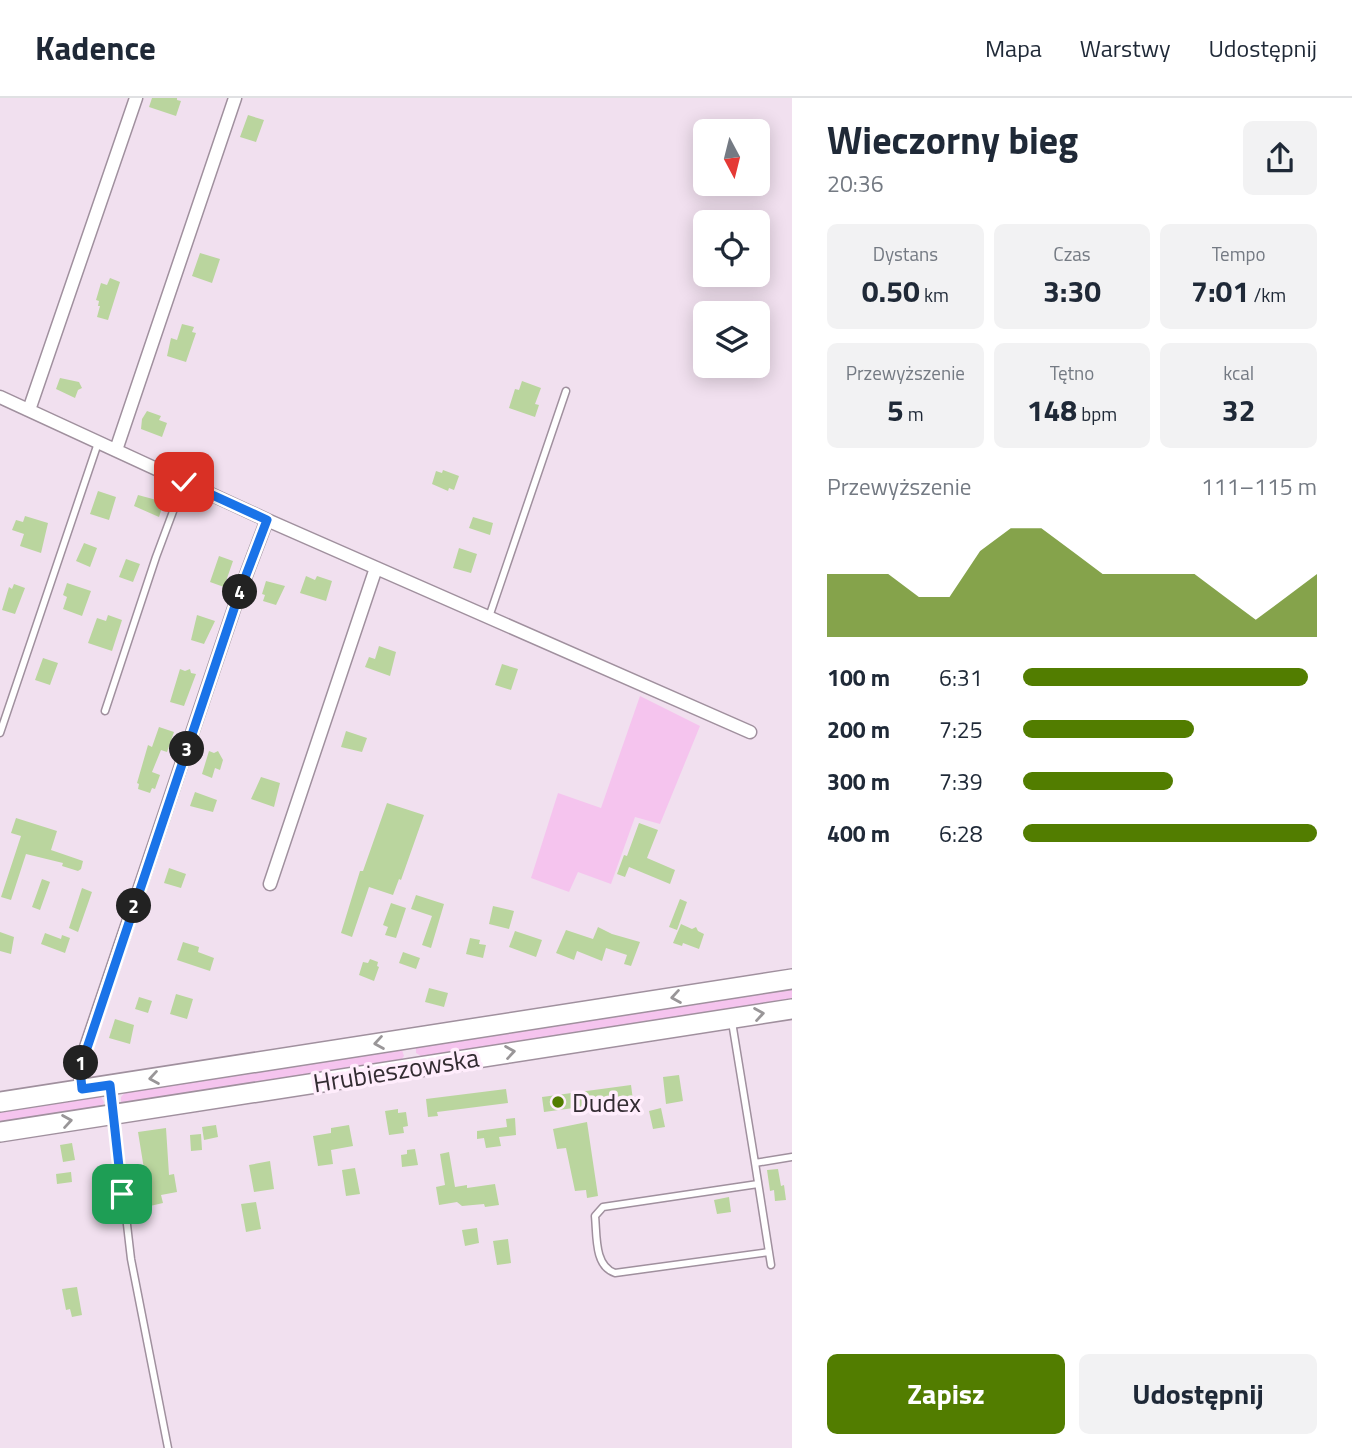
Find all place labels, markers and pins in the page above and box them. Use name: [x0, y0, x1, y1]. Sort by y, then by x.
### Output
pin: [154, 452, 214, 512]
pin: 4: [222, 574, 258, 610]
pin: 3: [170, 732, 204, 766]
pin: 2: [116, 888, 152, 924]
pin: 1: [64, 1046, 98, 1080]
place label: Dudex: [572, 1083, 641, 1122]
marker: Dudex: [550, 1094, 566, 1110]
pin: [92, 1164, 152, 1224]

